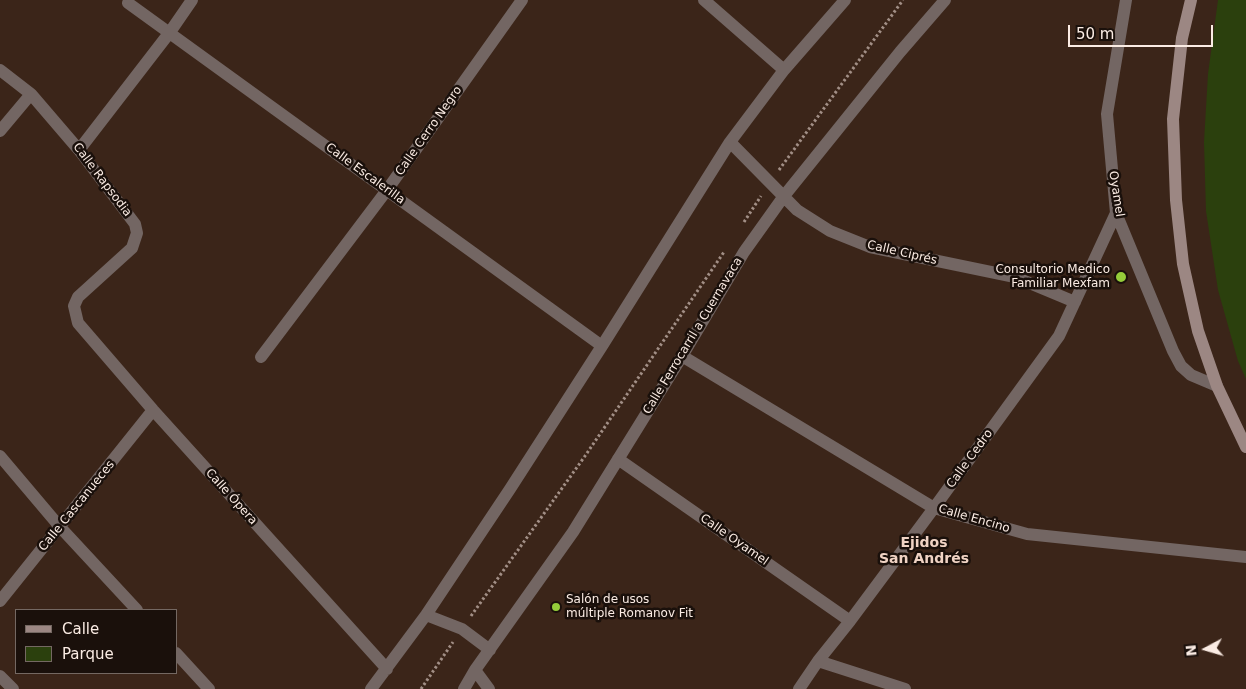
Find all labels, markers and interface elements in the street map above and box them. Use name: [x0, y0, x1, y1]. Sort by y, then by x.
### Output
scale bar: [1071, 15, 1216, 47]
text: 50 m: [1076, 25, 1114, 43]
street label: Calle Cerro Negro: [393, 83, 465, 179]
street label: Calle Rapsodia: [70, 140, 134, 220]
street label: Calle Escalerilla: [323, 140, 407, 208]
street label: Oyamel: [1105, 170, 1127, 218]
street label: Calle Ciprés: [866, 238, 938, 268]
street label: Calle Ferrocarril a Cuernavaca: [640, 255, 746, 417]
place label: Consultorio Medico Familiar Mexfam: [995, 263, 1110, 291]
marker: Consultorio Medico Familiar Mexfam: [1114, 270, 1128, 284]
street label: Calle Cedro: [944, 427, 996, 491]
street label: Calle Cascanueces: [36, 458, 118, 554]
street label: Calle Ópera: [202, 466, 260, 528]
street label: Calle Encino: [937, 502, 1011, 536]
street label: Calle Oyamel: [697, 511, 771, 569]
district label: Ejidos San Andrés: [879, 535, 969, 568]
place label: Salón de usos múltiple Romanov Fit: [566, 593, 693, 621]
marker: Salón de usos múltiple Romanov Fit: [550, 601, 562, 613]
legend: [15, 609, 178, 674]
text: Calle: [62, 620, 99, 638]
north arrow: [1181, 624, 1231, 674]
text: N: [1183, 644, 1200, 657]
text: Parque: [62, 645, 114, 663]

